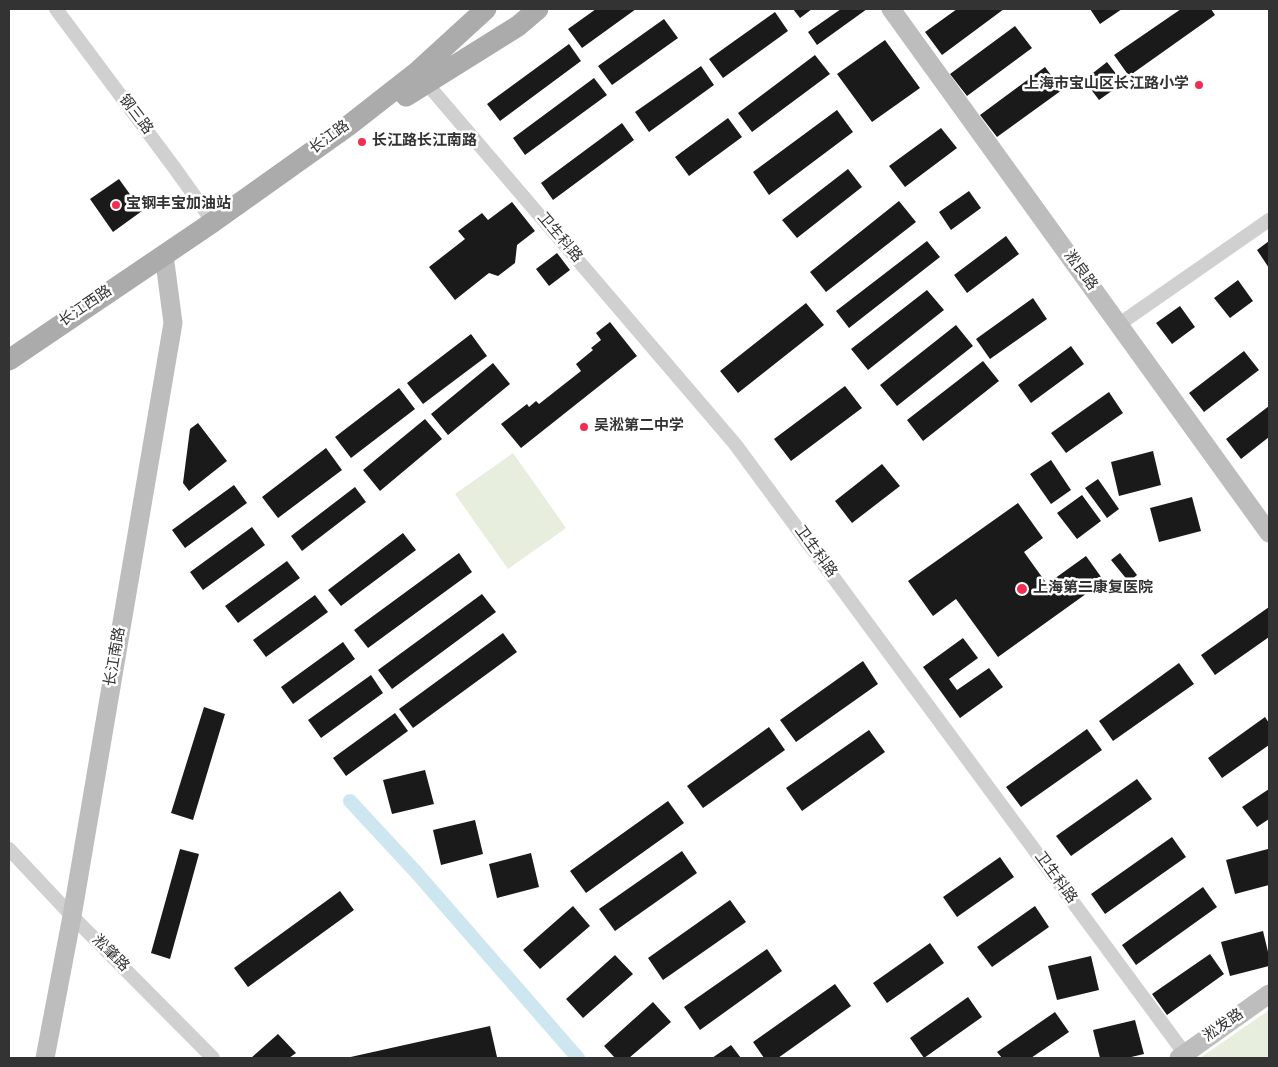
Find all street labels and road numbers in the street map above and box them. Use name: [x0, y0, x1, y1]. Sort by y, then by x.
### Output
street label: 钢三路: [114, 92, 156, 138]
street label: 长江路: [307, 117, 353, 159]
street label: 卫生科路: [533, 209, 585, 267]
street label: 淞良路: [1059, 248, 1101, 294]
street label: 长江西路: [56, 283, 116, 331]
street label: 卫生科路: [790, 522, 840, 582]
street label: 长江南路: [102, 626, 130, 688]
street label: 卫生科路: [1030, 848, 1080, 908]
street label: 淞肇路: [88, 932, 132, 976]
street label: 淞发路: [1200, 1006, 1248, 1046]

